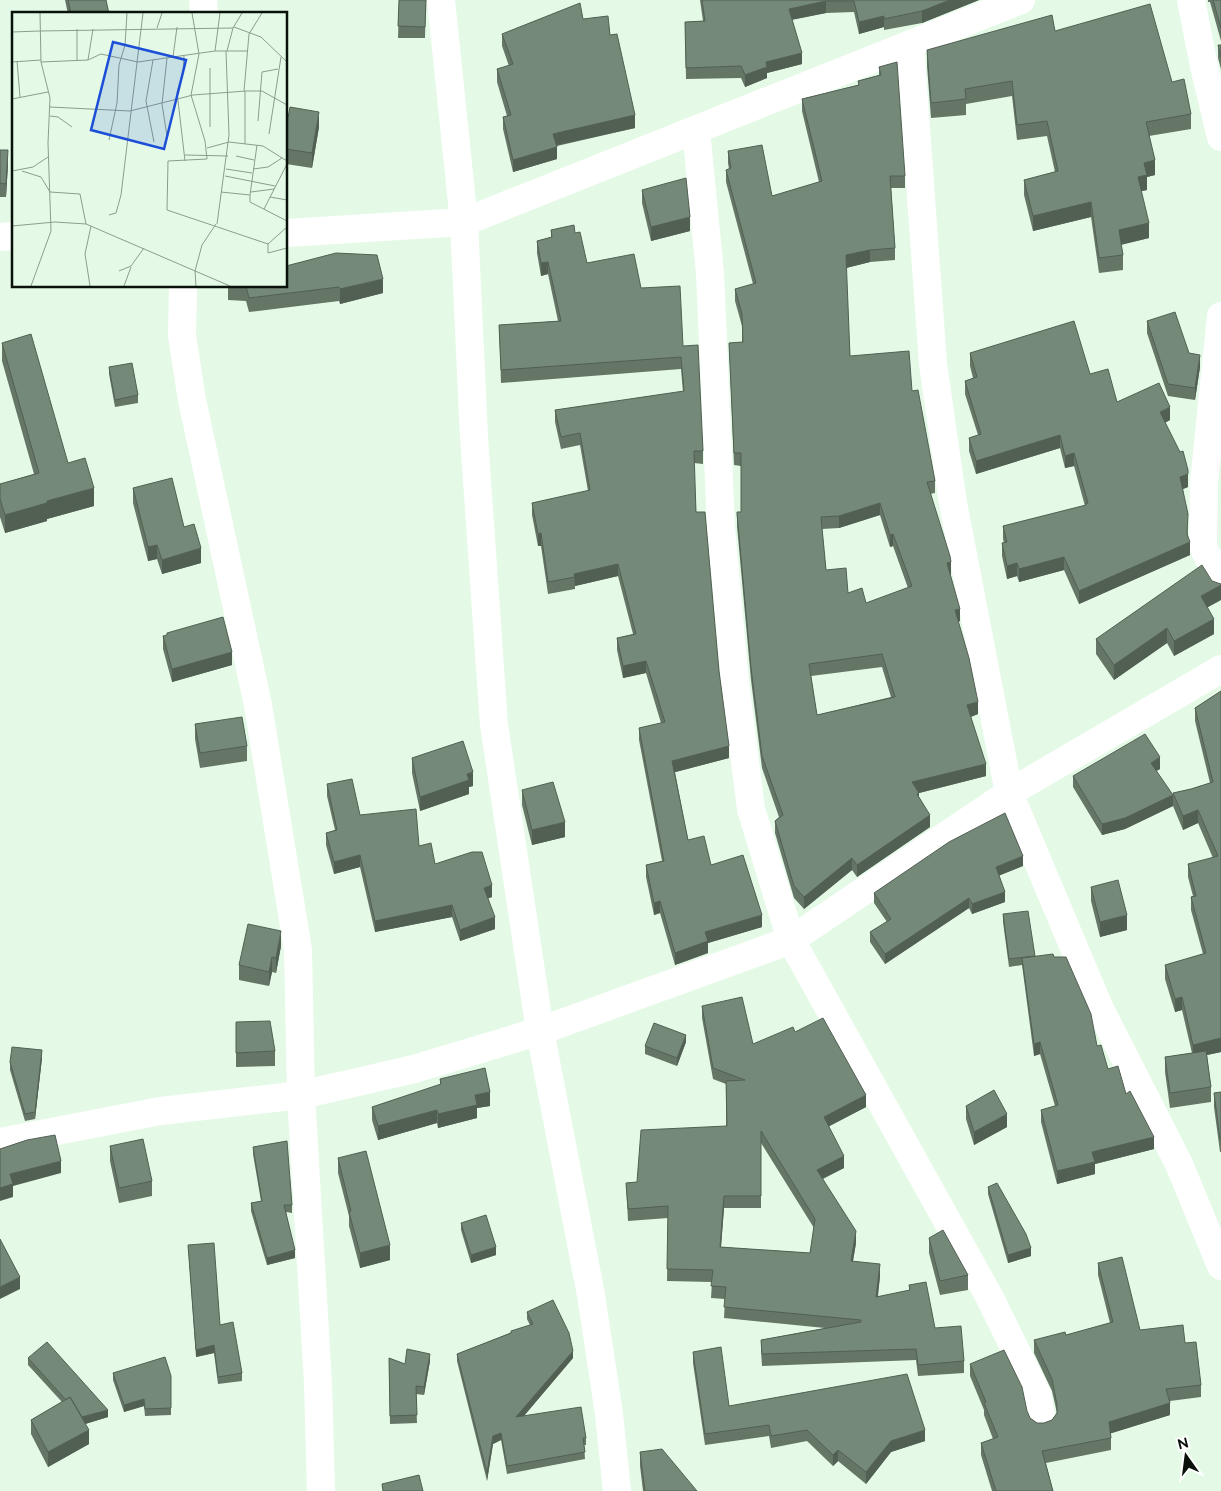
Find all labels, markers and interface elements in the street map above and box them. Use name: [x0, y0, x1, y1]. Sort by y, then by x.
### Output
inset map: [12, 12, 288, 288]
north arrow: [1161, 1431, 1211, 1481]
text: N: [1176, 1434, 1190, 1452]

